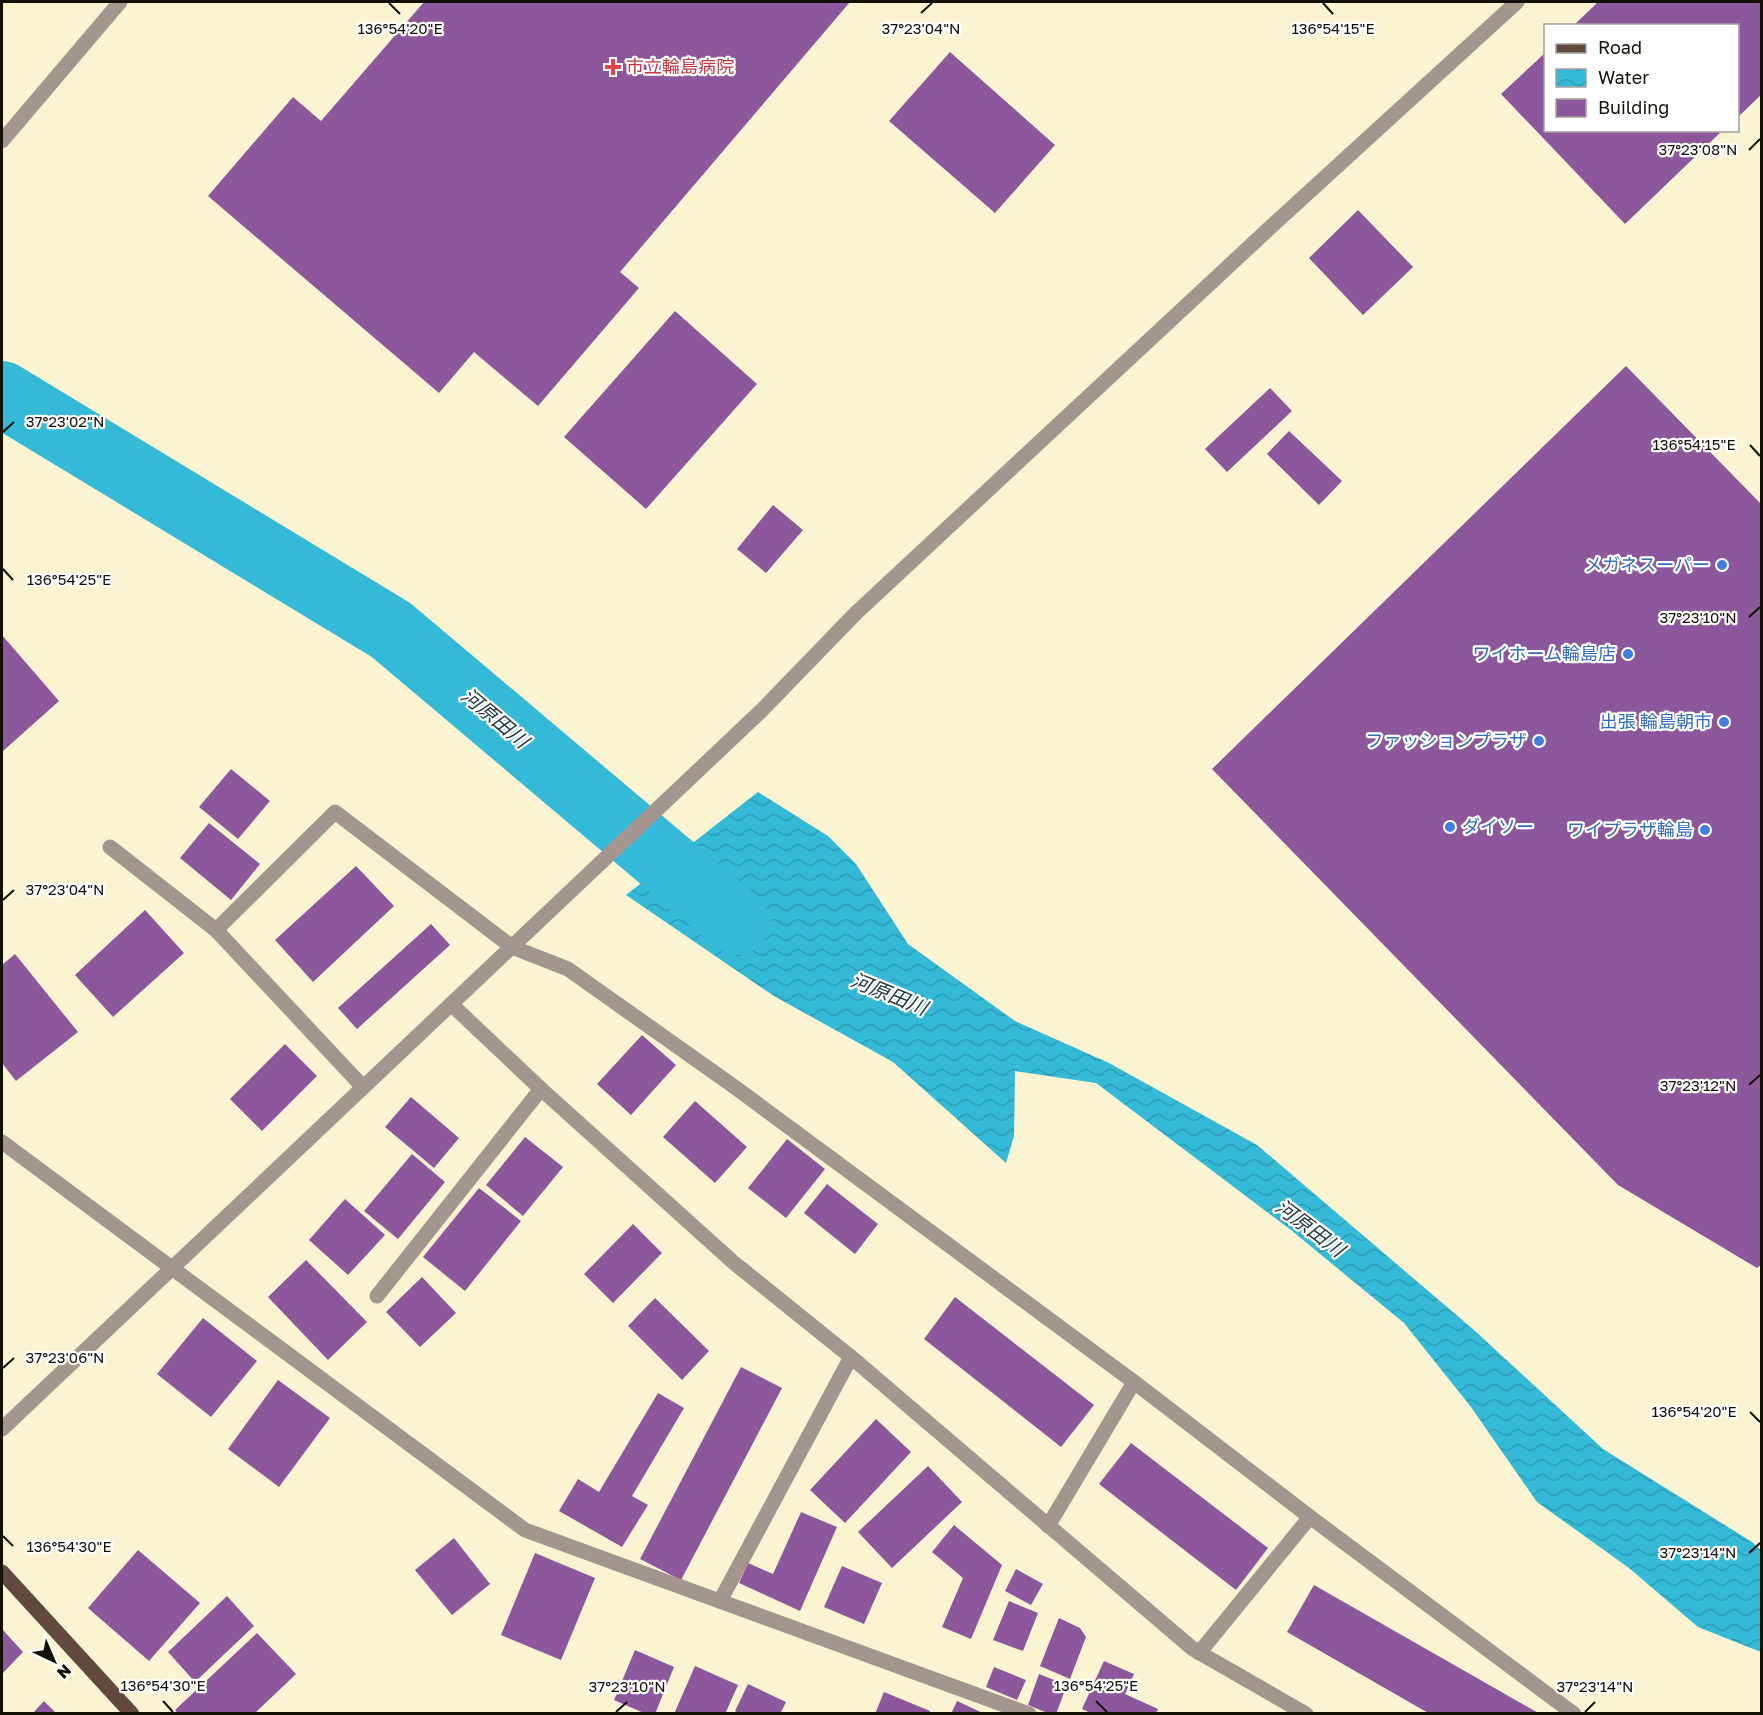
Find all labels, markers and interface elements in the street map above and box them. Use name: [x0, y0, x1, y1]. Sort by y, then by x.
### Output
text: 136°54'20"E: [357, 19, 443, 37]
text: 37°23'04"N: [881, 19, 961, 37]
text: 136°54'15"E: [1291, 19, 1375, 37]
legend: [1544, 24, 1739, 132]
text: Road: [1598, 36, 1642, 58]
place label: 市立輪島病院: [626, 55, 734, 77]
marker: 市立輪島病院: [604, 58, 622, 76]
text: Water: [1598, 66, 1649, 88]
text: Building: [1598, 96, 1669, 118]
text: 37°23'08"N: [1658, 140, 1738, 158]
text: 37°23'02"N: [26, 412, 104, 430]
text: 136°54'15"E: [1652, 435, 1736, 453]
place label: メガネスーパー: [1584, 553, 1710, 575]
marker: メガネスーパー: [1715, 558, 1729, 572]
text: 136°54'25"E: [27, 570, 111, 588]
text: 37°23'10"N: [1659, 608, 1737, 626]
place label: ワイホーム輪島店: [1473, 642, 1616, 664]
marker: ワイホーム輪島店: [1621, 647, 1635, 661]
water label: 河原田川: [457, 682, 536, 753]
place label: 出張 輪島朝市: [1600, 710, 1712, 732]
marker: 出張 輪島朝市: [1717, 715, 1731, 729]
place label: ファッションプラザ: [1366, 729, 1527, 751]
marker: ファッションプラザ: [1532, 734, 1546, 748]
place label: ダイソー: [1462, 815, 1534, 837]
place label: ワイプラザ輪島: [1567, 818, 1693, 840]
marker: ダイソー: [1443, 820, 1457, 834]
marker: ワイプラザ輪島: [1698, 823, 1712, 837]
text: 37°23'04"N: [25, 880, 105, 898]
water label: 河原田川: [848, 967, 933, 1020]
text: 37°23'12"N: [1660, 1076, 1736, 1094]
water label: 河原田川: [1271, 1194, 1351, 1262]
text: 37°23'06"N: [26, 1348, 104, 1366]
text: 136°54'20"E: [1651, 1402, 1737, 1420]
text: 136°54'30"E: [26, 1537, 112, 1555]
text: 37°23'14"N: [1659, 1543, 1737, 1561]
north arrow: [24, 1631, 84, 1691]
text: N: [53, 1660, 76, 1683]
text: 136°54'30"E: [120, 1676, 206, 1694]
text: 136°54'25"E: [1054, 1676, 1138, 1694]
text: 37°23'10"N: [588, 1677, 666, 1695]
text: 37°23'14"N: [1556, 1677, 1634, 1695]

